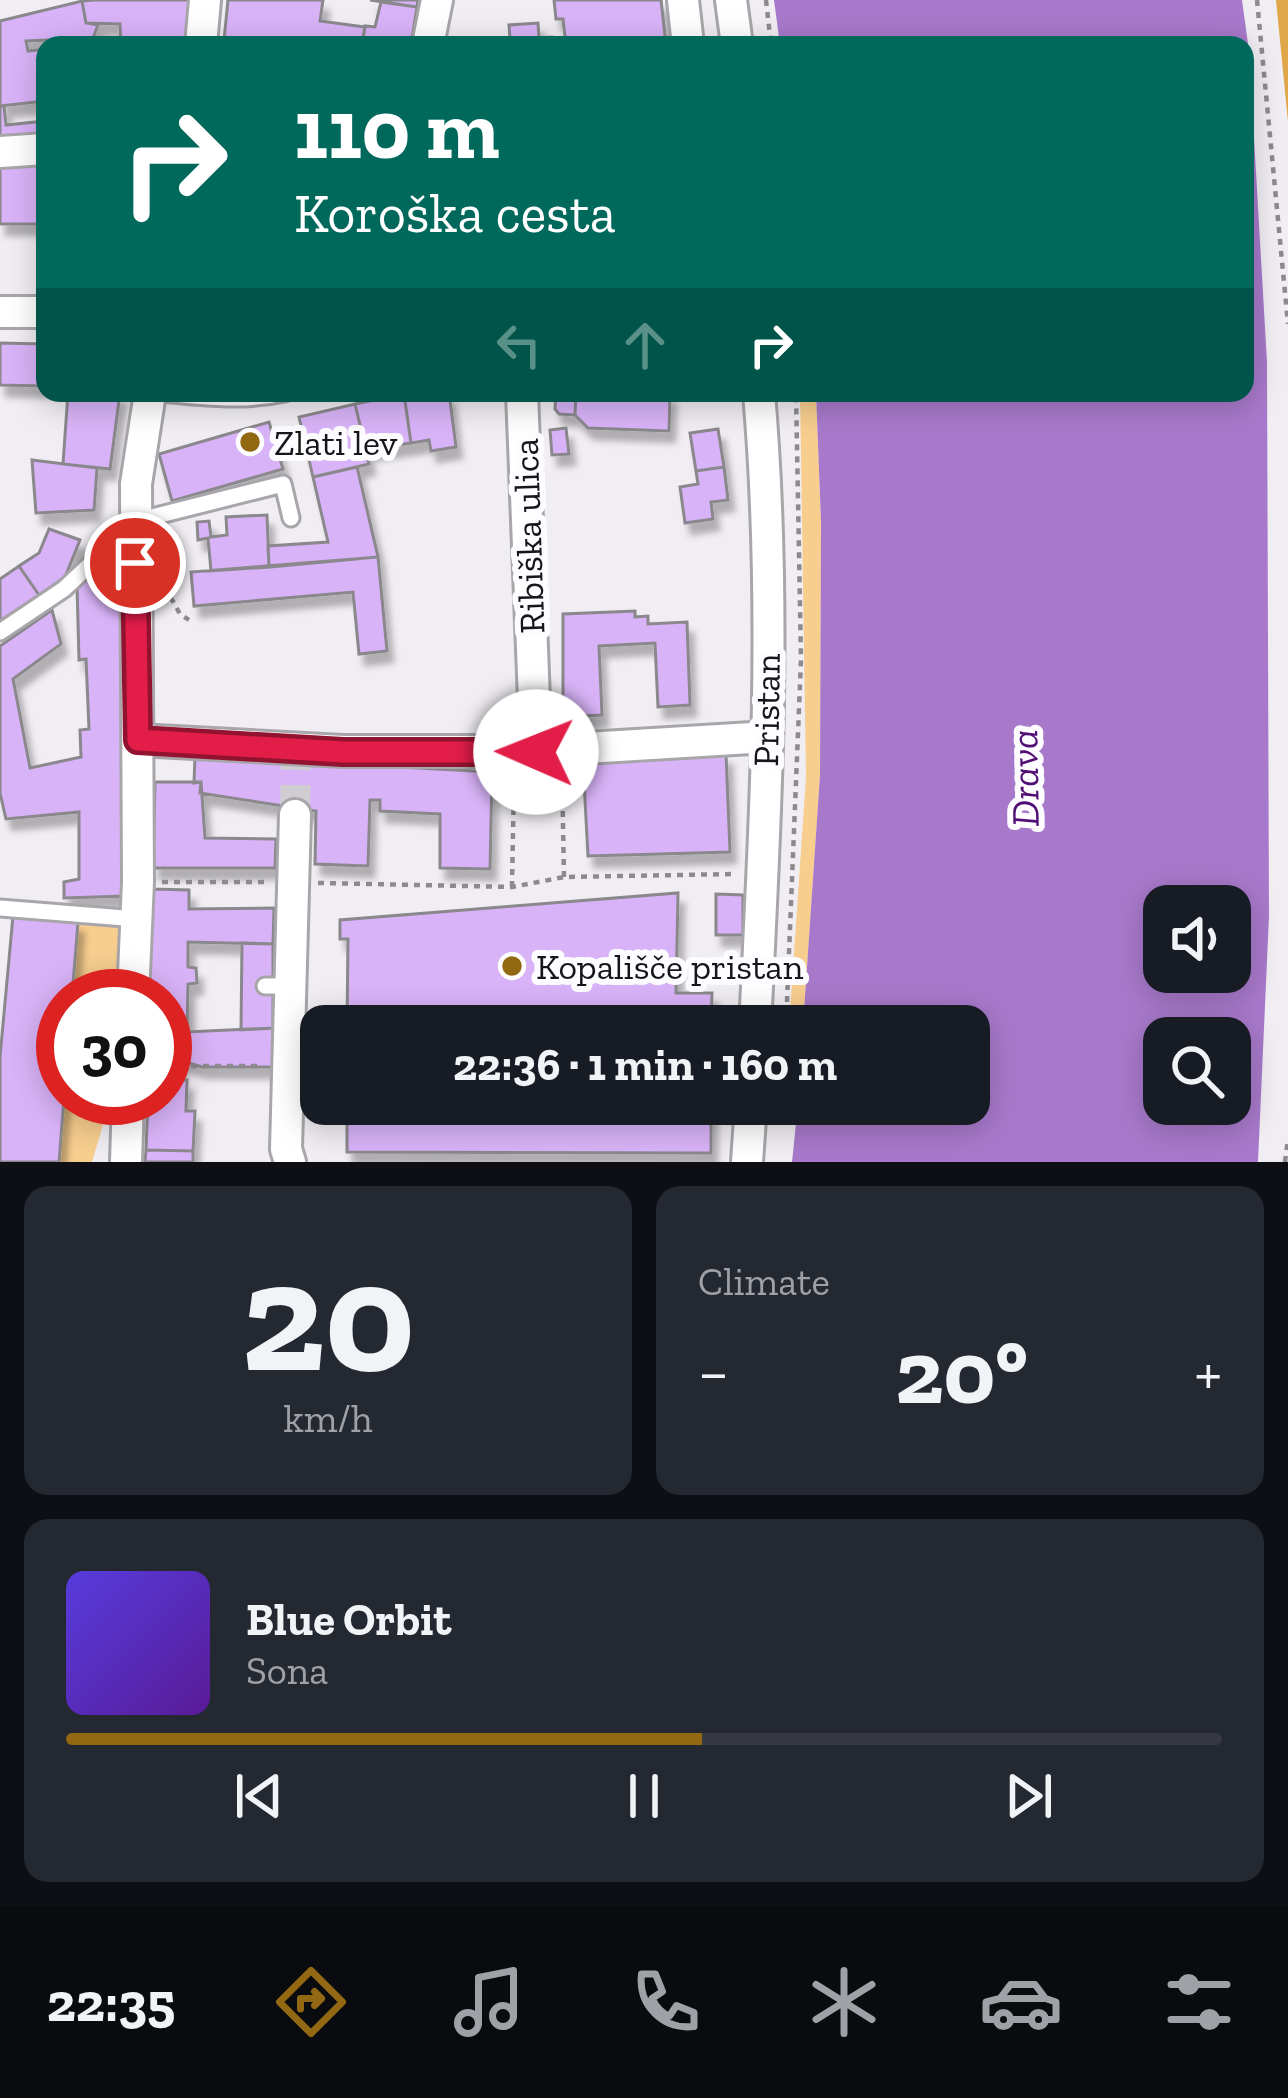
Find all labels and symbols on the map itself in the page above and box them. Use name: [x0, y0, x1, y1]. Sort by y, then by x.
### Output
place label: Zlati lev: [274, 421, 398, 464]
marker: Zlati lev: [237, 429, 263, 455]
street label: Ribiška ulica: [504, 438, 553, 634]
pin: [84, 512, 186, 614]
street label: Pristan: [744, 653, 789, 767]
position arrow: [473, 689, 599, 815]
water label: Drava: [1000, 729, 1049, 827]
place label: Kopališče pristan: [536, 945, 804, 988]
marker: Kopališče pristan: [499, 953, 525, 979]
speed limit sign: 30: [36, 969, 192, 1125]

